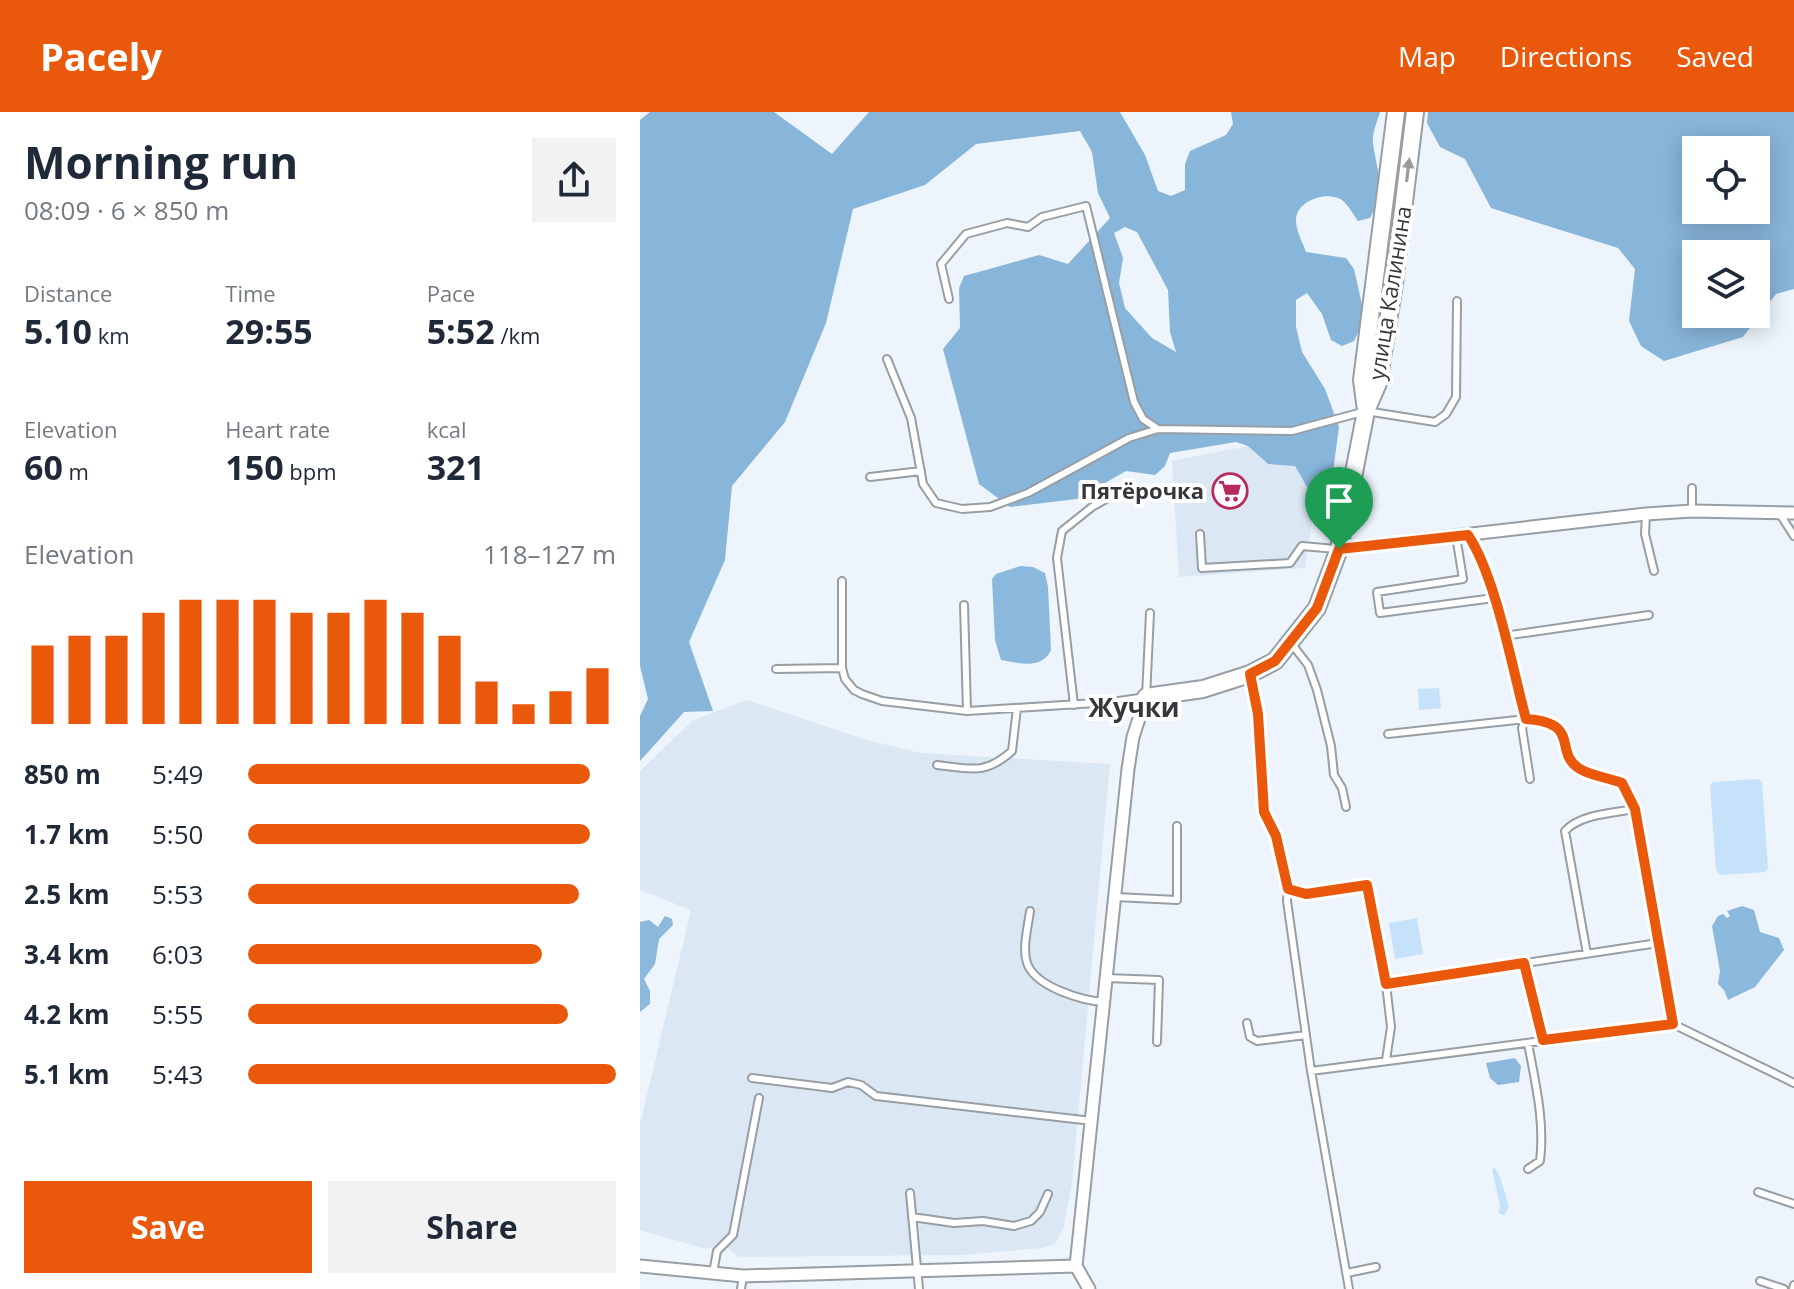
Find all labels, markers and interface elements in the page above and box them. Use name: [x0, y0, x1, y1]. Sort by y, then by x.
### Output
text: Pacely: [40, 30, 162, 82]
text: Map: [1398, 37, 1456, 75]
text: Directions: [1500, 37, 1632, 75]
text: Saved: [1676, 37, 1754, 75]
text: Morning run: [24, 132, 298, 192]
map controls: [1682, 136, 1770, 328]
button: locate: [1682, 136, 1770, 224]
button: share: [532, 138, 616, 222]
one-way arrow: [1401, 157, 1414, 182]
text: 08:09 · 6 × 850 m: [24, 192, 229, 228]
street label: улица Калинина: [1360, 204, 1418, 382]
button: layers: [1682, 240, 1770, 328]
text: Distance: [24, 278, 112, 308]
text: Time: [225, 278, 276, 308]
text: Pace: [427, 278, 475, 308]
text: 5.10: [24, 308, 92, 354]
text: 29:55: [225, 308, 313, 354]
text: 5:52: [427, 308, 495, 354]
text: km: [92, 320, 130, 350]
text: /km: [495, 320, 540, 350]
text: Elevation: [24, 414, 117, 444]
text: Heart rate: [225, 414, 330, 444]
text: kcal: [427, 414, 467, 444]
text: 60: [24, 444, 63, 490]
text: 150: [225, 444, 284, 490]
text: 321: [427, 444, 485, 490]
text: m: [63, 456, 89, 486]
text: bpm: [284, 456, 337, 486]
pin: [1305, 467, 1373, 549]
supermarket icon: Пятёрочка: [1211, 472, 1249, 510]
place label: Пятёрочка: [1081, 475, 1204, 505]
icon: arrive: [1317, 479, 1361, 523]
text: Elevation: [24, 536, 134, 572]
text: 118–127 m: [483, 536, 616, 572]
district label: Жучки: [1088, 689, 1180, 725]
text: 850 m: [24, 756, 101, 792]
text: 5:49: [152, 756, 203, 792]
text: 1.7 km: [24, 816, 110, 852]
text: 5:50: [152, 816, 203, 852]
text: 2.5 km: [24, 876, 110, 912]
text: 5:53: [152, 876, 203, 912]
text: 3.4 km: [24, 936, 110, 972]
text: 6:03: [152, 936, 203, 972]
text: 4.2 km: [24, 996, 110, 1032]
text: 5:55: [152, 996, 203, 1032]
text: 5.1 km: [24, 1056, 110, 1092]
text: 5:43: [152, 1056, 203, 1092]
button: Save: [24, 1181, 312, 1273]
button: Share: [328, 1181, 616, 1273]

